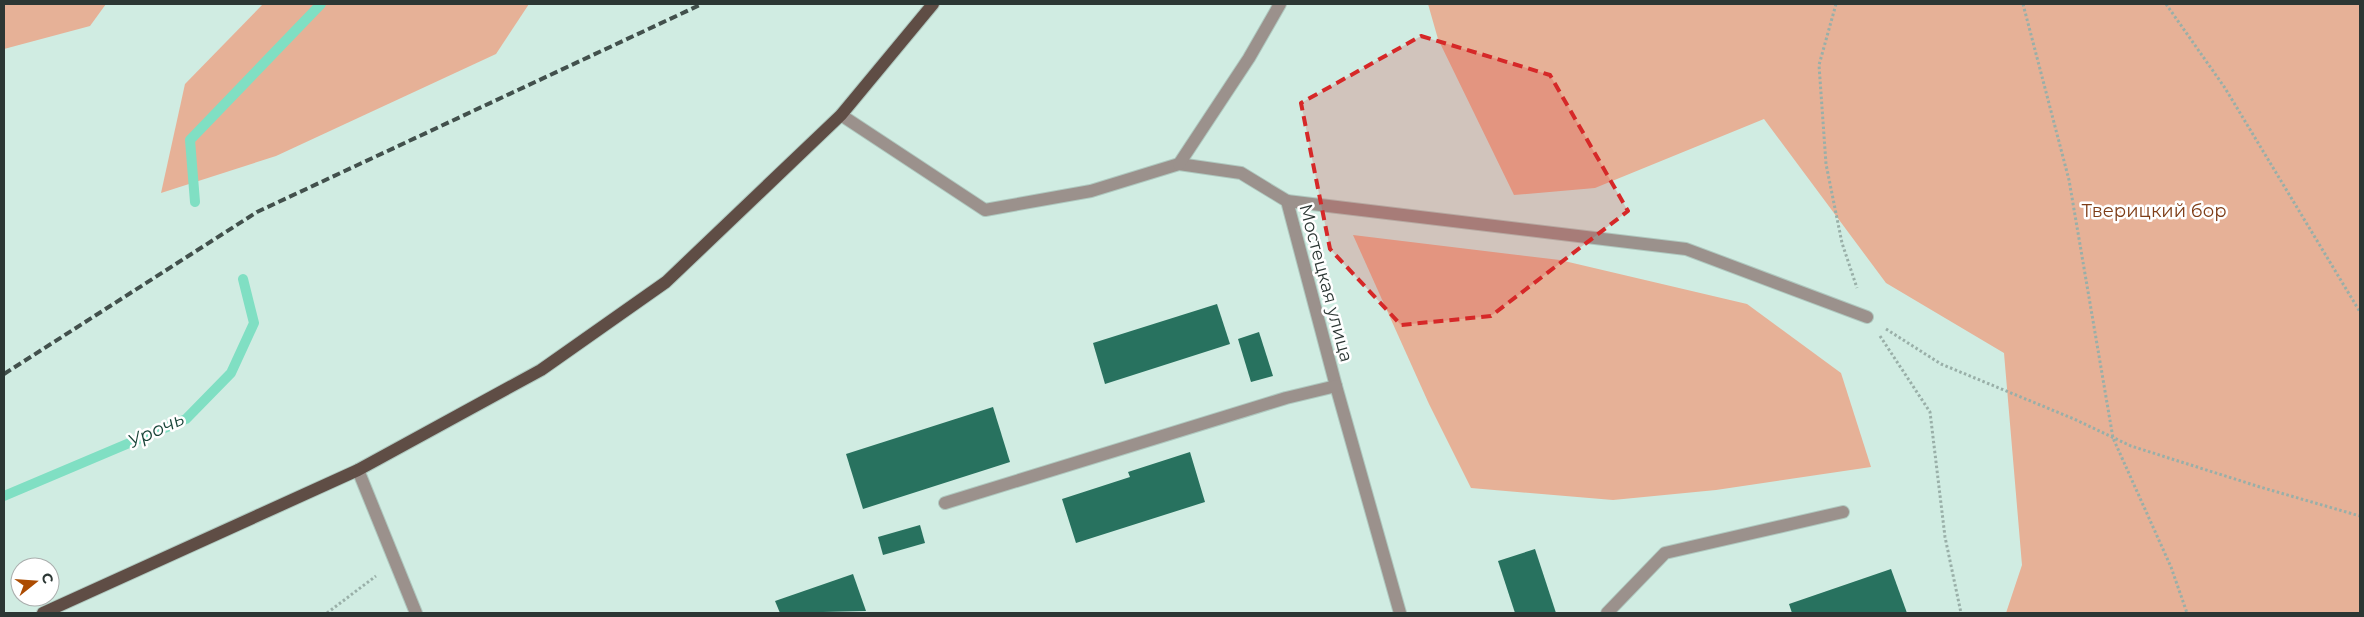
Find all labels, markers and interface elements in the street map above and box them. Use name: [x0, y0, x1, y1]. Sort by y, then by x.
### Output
park label: Тверицкий бор: [2081, 200, 2227, 222]
street label: Мостецкая улица: [1294, 201, 1358, 365]
water label: Урочь: [124, 407, 188, 453]
north arrow: [10, 557, 60, 607]
text: С: [37, 571, 58, 586]

